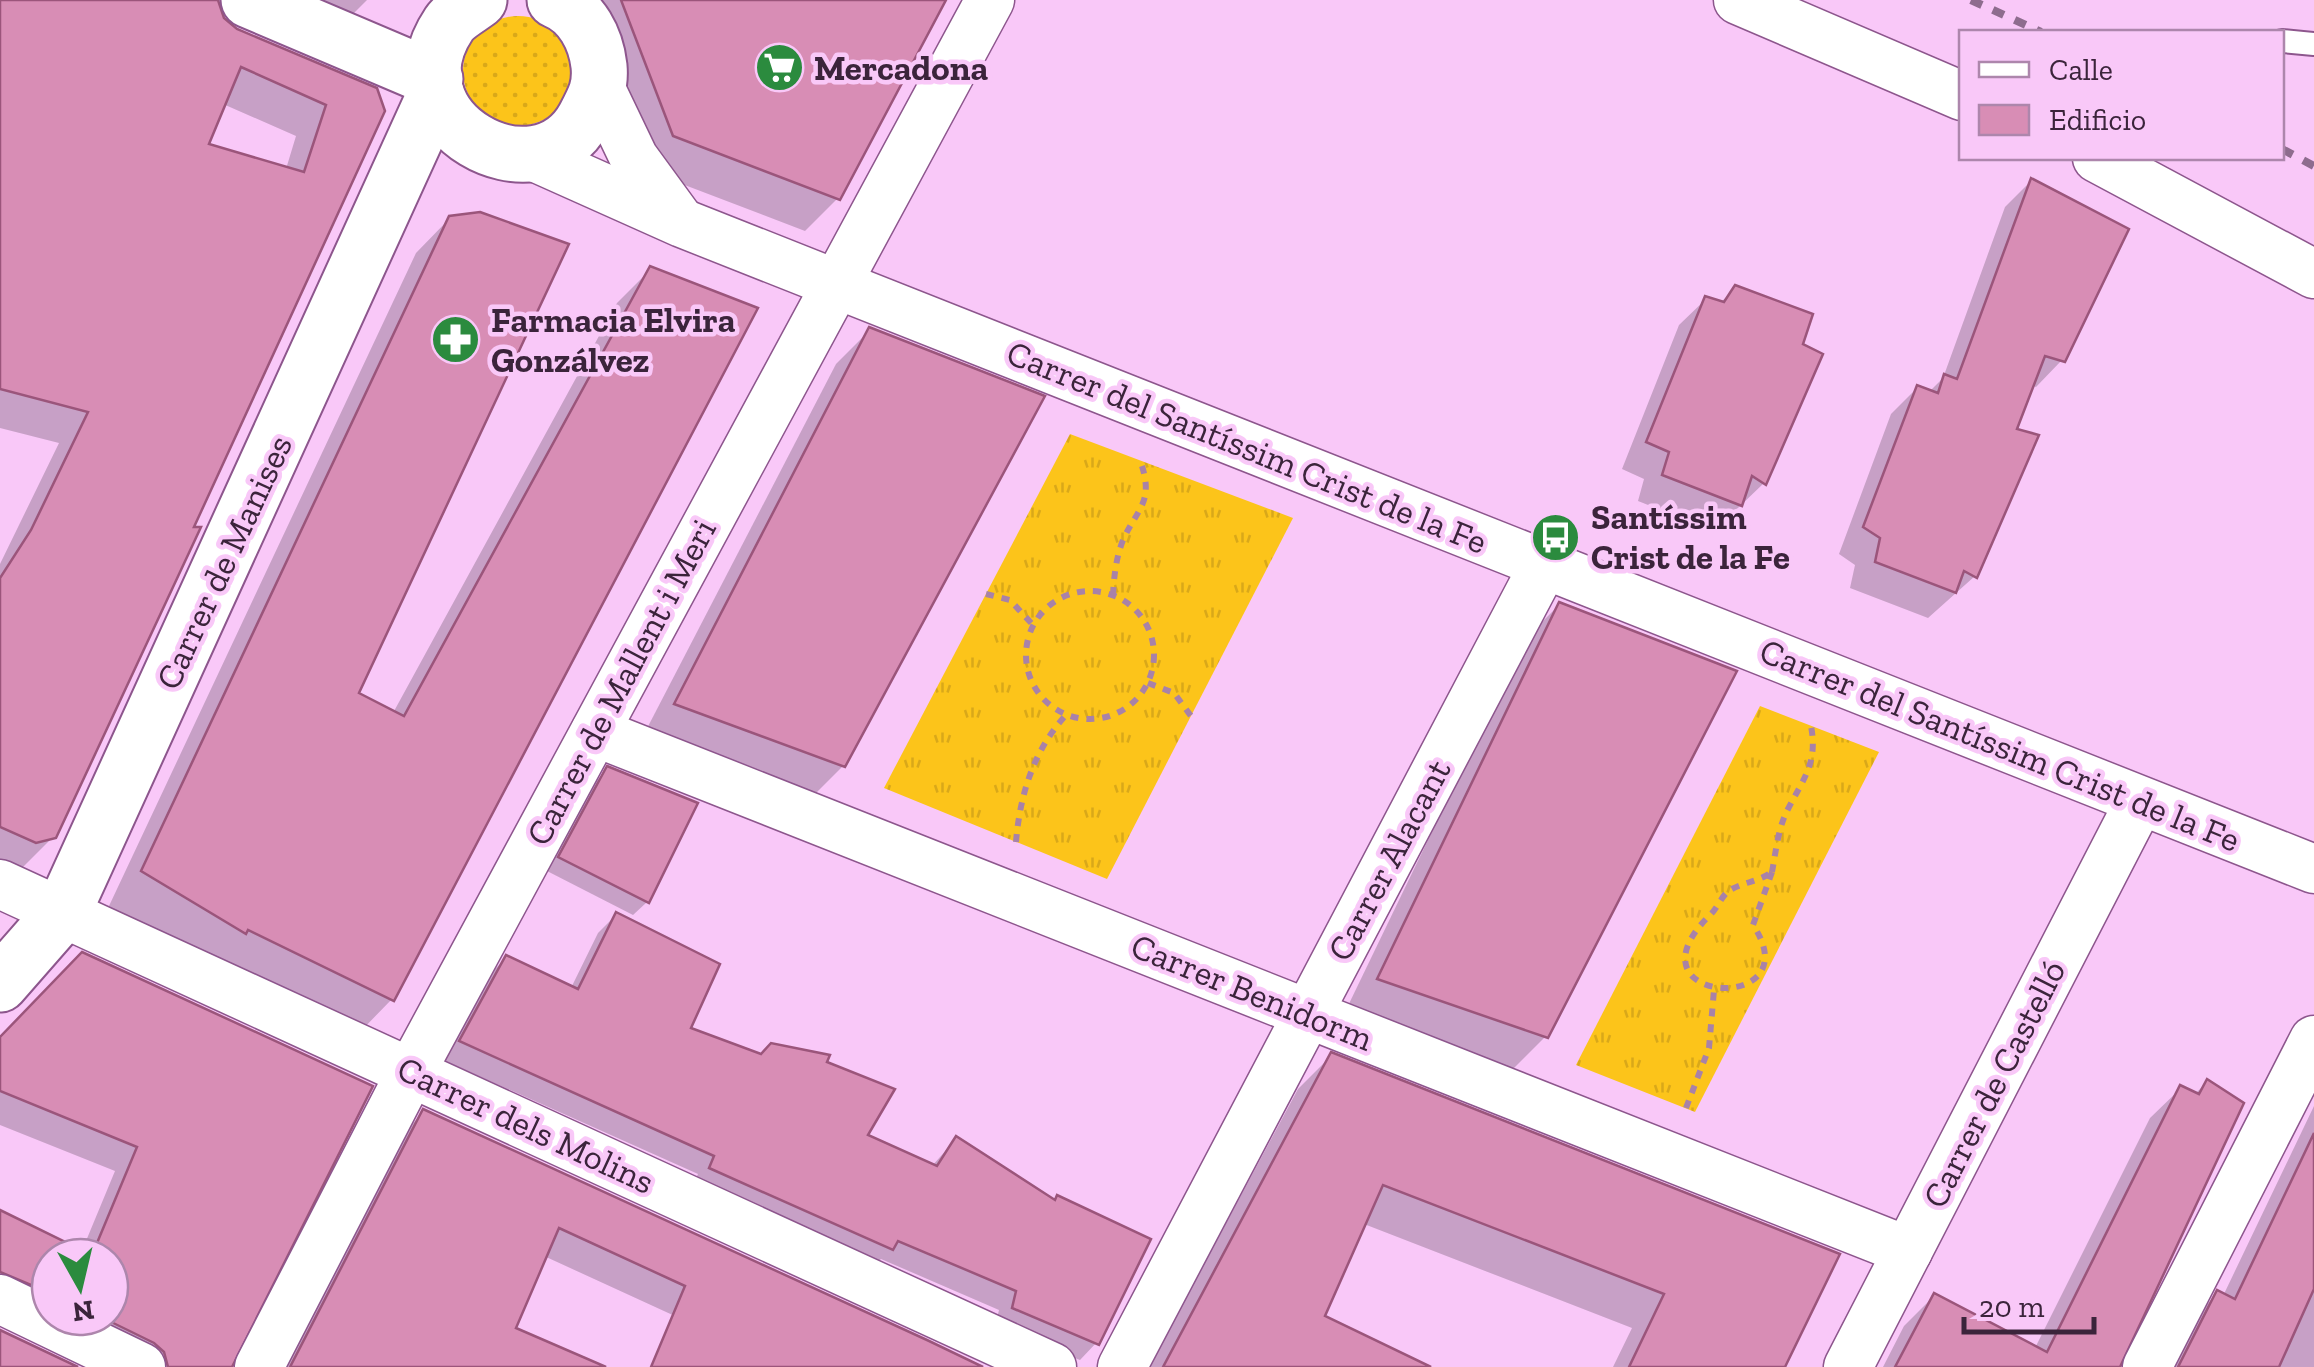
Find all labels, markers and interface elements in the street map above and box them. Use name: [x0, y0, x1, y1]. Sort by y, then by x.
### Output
legend: [1959, 30, 2284, 160]
supermarket icon: Mercadona: [753, 42, 805, 94]
place label: Mercadona: [814, 47, 988, 89]
text: Calle: [2049, 52, 2113, 88]
text: Edificio: [2049, 102, 2146, 138]
place label: Farmacia Elvira Gonzálvez: [491, 299, 736, 381]
pharmacy icon: Farmacia Elvira Gonzálvez: [430, 314, 482, 366]
street label: Carrer del Santíssim Crist de la Fe: [1001, 331, 1493, 563]
street label: Carrer de Manises: [147, 428, 301, 696]
place label: Santíssim Crist de la Fe: [1591, 496, 1790, 578]
bus stop icon: Santíssim Crist de la Fe: [1530, 511, 1582, 563]
street label: Carrer de Mallent i Meri: [517, 512, 725, 852]
street label: Carrer del Santíssim Crist de la Fe: [1754, 629, 2246, 861]
street label: Carrer Alacant: [1318, 752, 1460, 968]
street label: Carrer Benidorm: [1125, 924, 1379, 1060]
street label: Carrer de Castelló: [1914, 953, 2074, 1215]
street label: Carrer dels Molins: [391, 1047, 661, 1203]
north arrow: [30, 1237, 130, 1337]
scale bar: [1964, 1272, 2094, 1334]
text: 20 m: [1979, 1289, 2045, 1325]
text: N: [71, 1293, 96, 1329]

